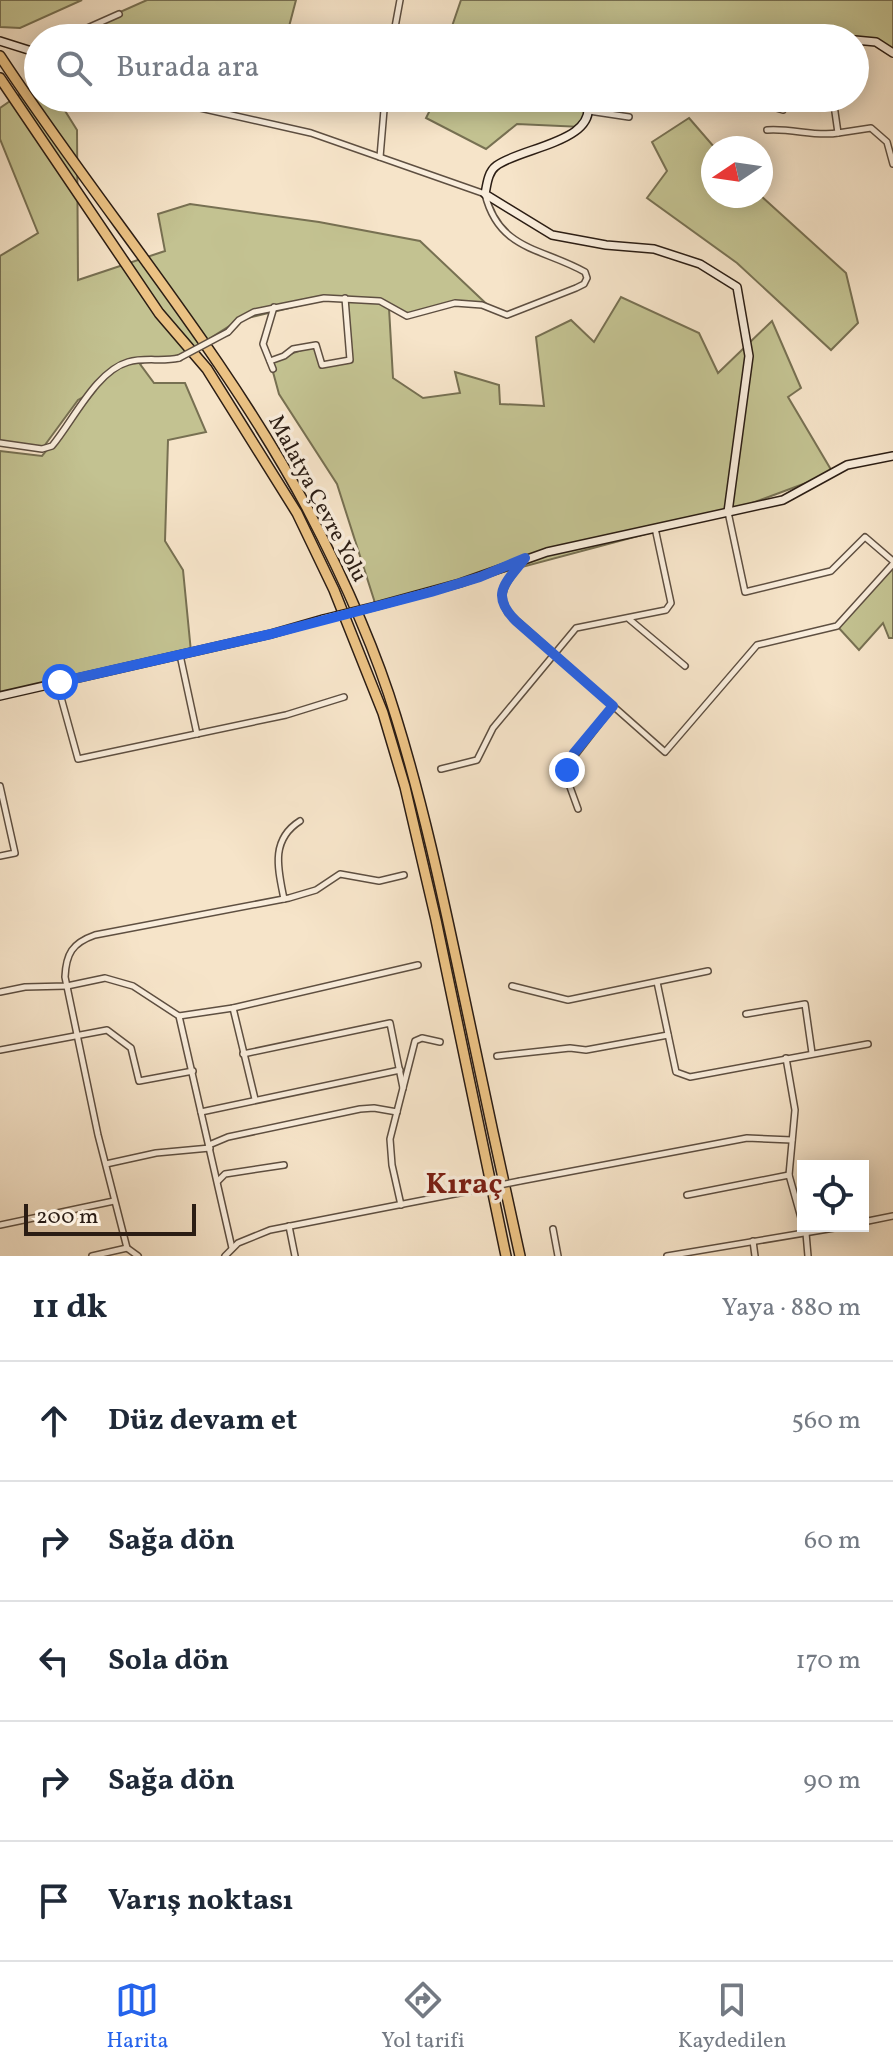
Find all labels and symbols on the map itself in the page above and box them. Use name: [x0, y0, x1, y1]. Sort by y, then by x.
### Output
north arrow: [701, 136, 773, 208]
street label: Malatya Çevre Yolu: [260, 410, 374, 588]
route start: [42, 664, 78, 700]
route end: [549, 752, 585, 788]
district label: Kıraç: [426, 1164, 502, 1206]
scale bar: [24, 1200, 196, 1236]

